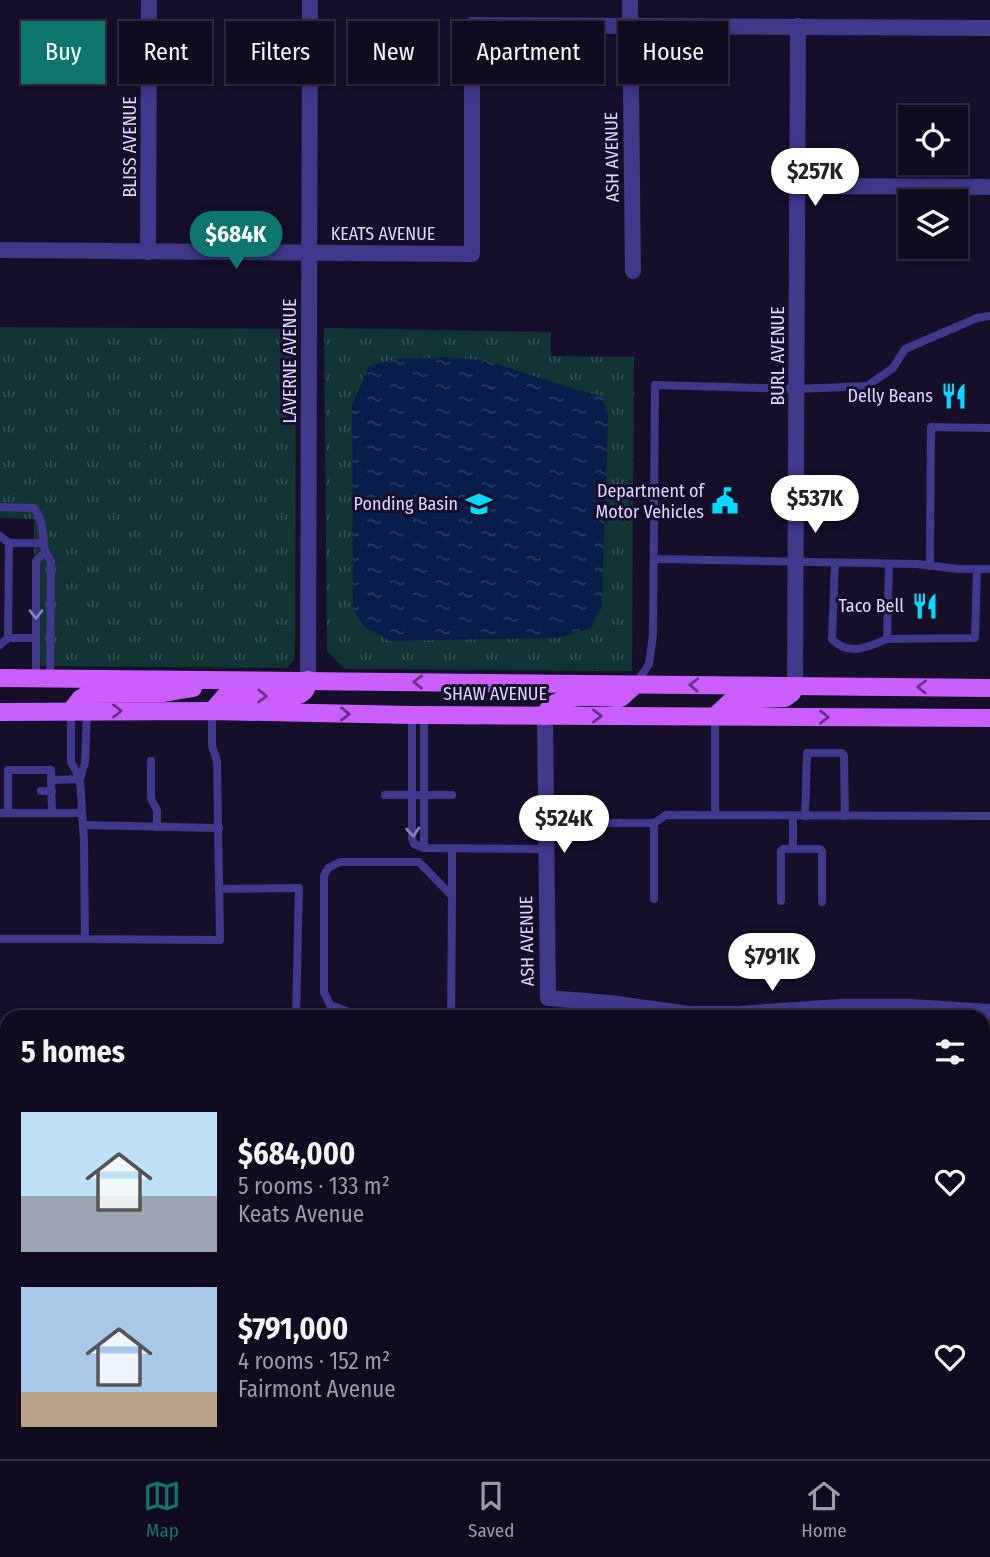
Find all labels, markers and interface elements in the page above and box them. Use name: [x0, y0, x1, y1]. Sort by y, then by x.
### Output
chip: Buy: [21, 21, 105, 84]
chip: Rent: [119, 21, 212, 84]
chip: Filters: [226, 21, 334, 84]
chip: New: [348, 21, 438, 84]
chip: Apartment: [452, 21, 604, 84]
chip: House: [618, 21, 728, 84]
street label: BLISS AVENUE: [119, 96, 141, 198]
map controls: [898, 105, 968, 259]
button: locate: [898, 105, 968, 175]
street label: ASH AVENUE: [600, 112, 624, 202]
pin: $257K: [766, 148, 864, 208]
text: $257K: [787, 157, 843, 185]
button: layers: [898, 189, 968, 259]
pin: $684K: [187, 212, 285, 271]
text: $684K: [206, 220, 266, 248]
street label: KEATS AVENUE: [331, 223, 435, 245]
street label: LAVERNE AVENUE: [279, 299, 301, 423]
street label: BURL AVENUE: [767, 306, 789, 406]
restaurant icon: Delly Beans: [939, 381, 969, 411]
place label: Delly Beans: [848, 385, 933, 407]
pin: $537K: [766, 476, 864, 535]
place label: Department of Motor Vehicles: [596, 480, 705, 523]
text: $537K: [787, 484, 843, 512]
public building icon: Department of Motor Vehicles: [710, 486, 740, 516]
school or university icon: Ponding Basin: [464, 489, 494, 519]
place label: Ponding Basin: [354, 493, 458, 515]
restaurant icon: Taco Bell: [910, 591, 940, 621]
place label: Taco Bell: [838, 595, 904, 617]
one-way arrow: [28, 609, 44, 620]
one-way arrow: [412, 674, 423, 690]
one-way arrow: [689, 677, 699, 693]
one-way arrow: [916, 679, 927, 695]
street label: SHAW AVENUE: [443, 683, 547, 705]
one-way arrow: [256, 688, 267, 703]
one-way arrow: [112, 703, 123, 719]
one-way arrow: [339, 706, 350, 721]
one-way arrow: [592, 708, 602, 724]
one-way arrow: [819, 709, 830, 725]
pin: $524K: [515, 796, 613, 855]
text: $524K: [535, 804, 593, 832]
one-way arrow: [405, 827, 420, 838]
street label: ASH AVENUE: [515, 896, 539, 986]
pin: $791K: [723, 934, 821, 993]
text: $791K: [744, 942, 800, 970]
icon: filters: [931, 1033, 969, 1071]
text: 5 homes: [21, 1034, 125, 1070]
text: $684,000: [238, 1136, 355, 1172]
icon: home: [77, 1140, 161, 1224]
icon: heart: [931, 1163, 969, 1201]
text: 5 rooms · 133 m²: [238, 1172, 390, 1200]
text: Keats Avenue: [238, 1200, 364, 1228]
text: $791,000: [238, 1311, 348, 1347]
icon: home: [77, 1315, 161, 1399]
icon: heart: [931, 1338, 969, 1376]
text: 4 rooms · 152 m²: [238, 1347, 390, 1375]
text: Fairmont Avenue: [238, 1375, 396, 1403]
tab: Map: [143, 1477, 181, 1542]
tab: Saved: [468, 1477, 514, 1542]
tab: Home: [801, 1477, 847, 1542]

